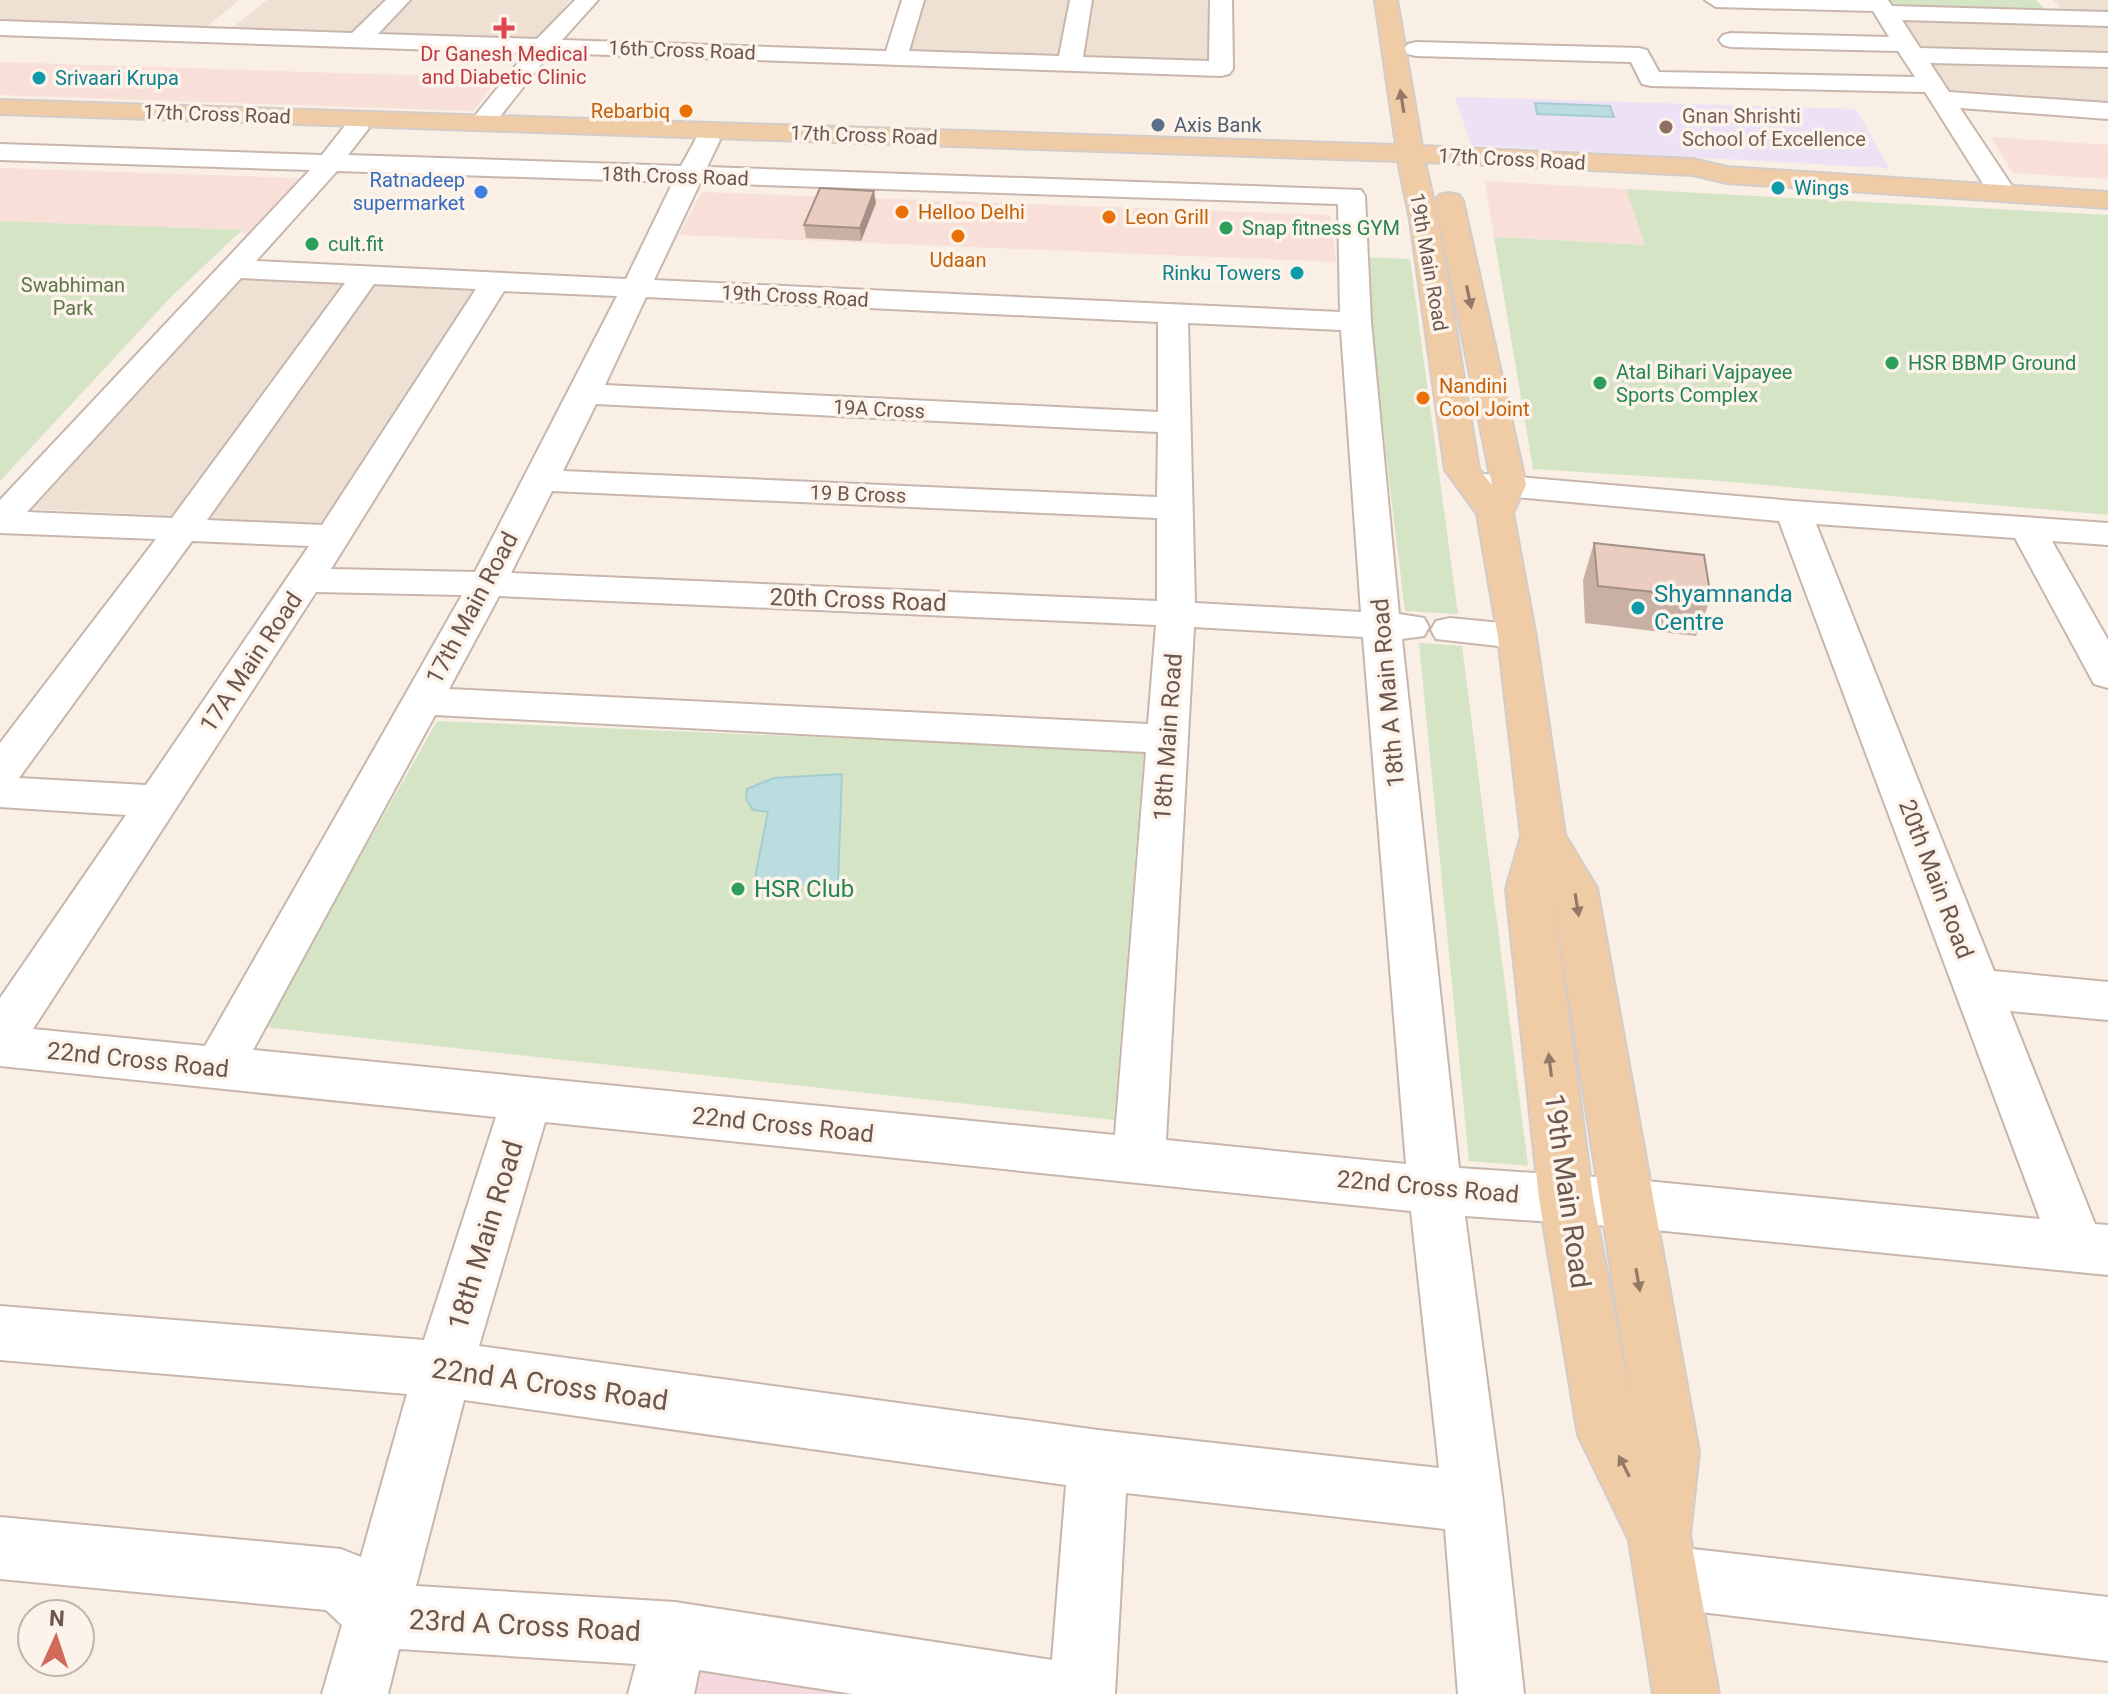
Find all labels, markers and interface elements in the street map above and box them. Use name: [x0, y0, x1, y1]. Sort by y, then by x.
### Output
marker: Dr Ganesh Medical and Diabetic Clinic: [493, 17, 515, 39]
street label: 16th Cross Road: [608, 35, 756, 65]
place label: Dr Ganesh Medical and Diabetic Clinic: [420, 42, 588, 89]
place label: Srivaari Krupa: [55, 66, 179, 90]
marker: Srivaari Krupa: [30, 69, 48, 87]
one-way arrow: [1395, 88, 1407, 113]
street label: 17th Cross Road: [143, 99, 291, 129]
place label: Rebarbiq: [591, 99, 670, 123]
marker: Rebarbiq: [677, 102, 695, 120]
place label: Gnan Shrishti School of Excellence: [1682, 104, 1866, 151]
place label: Axis Bank: [1174, 113, 1263, 137]
marker: Axis Bank: [1149, 116, 1167, 134]
marker: Gnan Shrishti School of Excellence: [1657, 118, 1675, 136]
street label: 17th Cross Road: [790, 120, 938, 150]
street label: 17th Cross Road: [1438, 143, 1586, 175]
street label: 18th Cross Road: [601, 161, 749, 191]
place label: Ratnadeep supermarket: [353, 168, 465, 215]
place label: Wings: [1794, 176, 1849, 200]
marker: Wings: [1769, 179, 1787, 197]
marker: Ratnadeep supermarket: [472, 183, 490, 201]
street label: 19th Main Road: [1405, 191, 1453, 333]
place label: Helloo Delhi: [918, 200, 1025, 224]
marker: Helloo Delhi: [893, 203, 911, 221]
place label: Leon Grill: [1125, 205, 1209, 229]
marker: Leon Grill: [1100, 208, 1118, 226]
place label: Snap fitness GYM: [1242, 216, 1400, 240]
marker: Snap fitness GYM: [1217, 219, 1235, 237]
marker: Udaan: [949, 227, 967, 245]
place label: cult.fit: [328, 232, 384, 256]
marker: cult.fit: [303, 235, 321, 253]
place label: Udaan: [929, 248, 987, 272]
place label: Rinku Towers: [1162, 261, 1281, 285]
marker: Rinku Towers: [1288, 264, 1306, 282]
park label: Swabhiman Park: [21, 273, 125, 320]
street label: 19th Cross Road: [721, 280, 869, 312]
one-way arrow: [1463, 285, 1476, 310]
place label: HSR BBMP Ground: [1908, 351, 2076, 375]
marker: HSR BBMP Ground: [1883, 354, 1901, 372]
place label: Atal Bihari Vajpayee Sports Complex: [1616, 360, 1792, 407]
place label: Nandini Cool Joint: [1439, 374, 1530, 421]
marker: Atal Bihari Vajpayee Sports Complex: [1591, 374, 1609, 392]
marker: Nandini Cool Joint: [1414, 389, 1432, 407]
street label: 19A Cross: [832, 395, 926, 423]
street label: 19 B Cross: [809, 480, 907, 508]
street label: 17th Main Road: [420, 527, 524, 689]
place label: Shyamnanda Centre: [1654, 580, 1793, 636]
street label: 20th Cross Road: [769, 583, 947, 617]
street label: 17A Main Road: [194, 587, 308, 737]
street label: 18th A Main Road: [1366, 597, 1410, 789]
marker: Shyamnanda Centre: [1629, 599, 1647, 617]
street label: 18th Main Road: [1148, 652, 1188, 822]
street label: 20th Main Road: [1893, 796, 1979, 962]
place label: HSR Club: [754, 875, 854, 903]
marker: HSR Club: [729, 880, 747, 898]
one-way arrow: [1571, 893, 1584, 918]
street label: 22nd Cross Road: [46, 1037, 230, 1083]
one-way arrow: [1544, 1052, 1557, 1077]
street label: 19th Main Road: [1538, 1092, 1597, 1290]
street label: 22nd Cross Road: [691, 1102, 875, 1148]
street label: 18th Main Road: [441, 1137, 530, 1334]
street label: 22nd Cross Road: [1336, 1165, 1520, 1209]
one-way arrow: [1633, 1268, 1645, 1293]
street label: 22nd A Cross Road: [430, 1352, 670, 1417]
one-way arrow: [1617, 1454, 1630, 1477]
north arrow: [16, 1598, 96, 1678]
street label: 23rd A Cross Road: [408, 1603, 642, 1648]
text: N: [49, 1606, 65, 1631]

